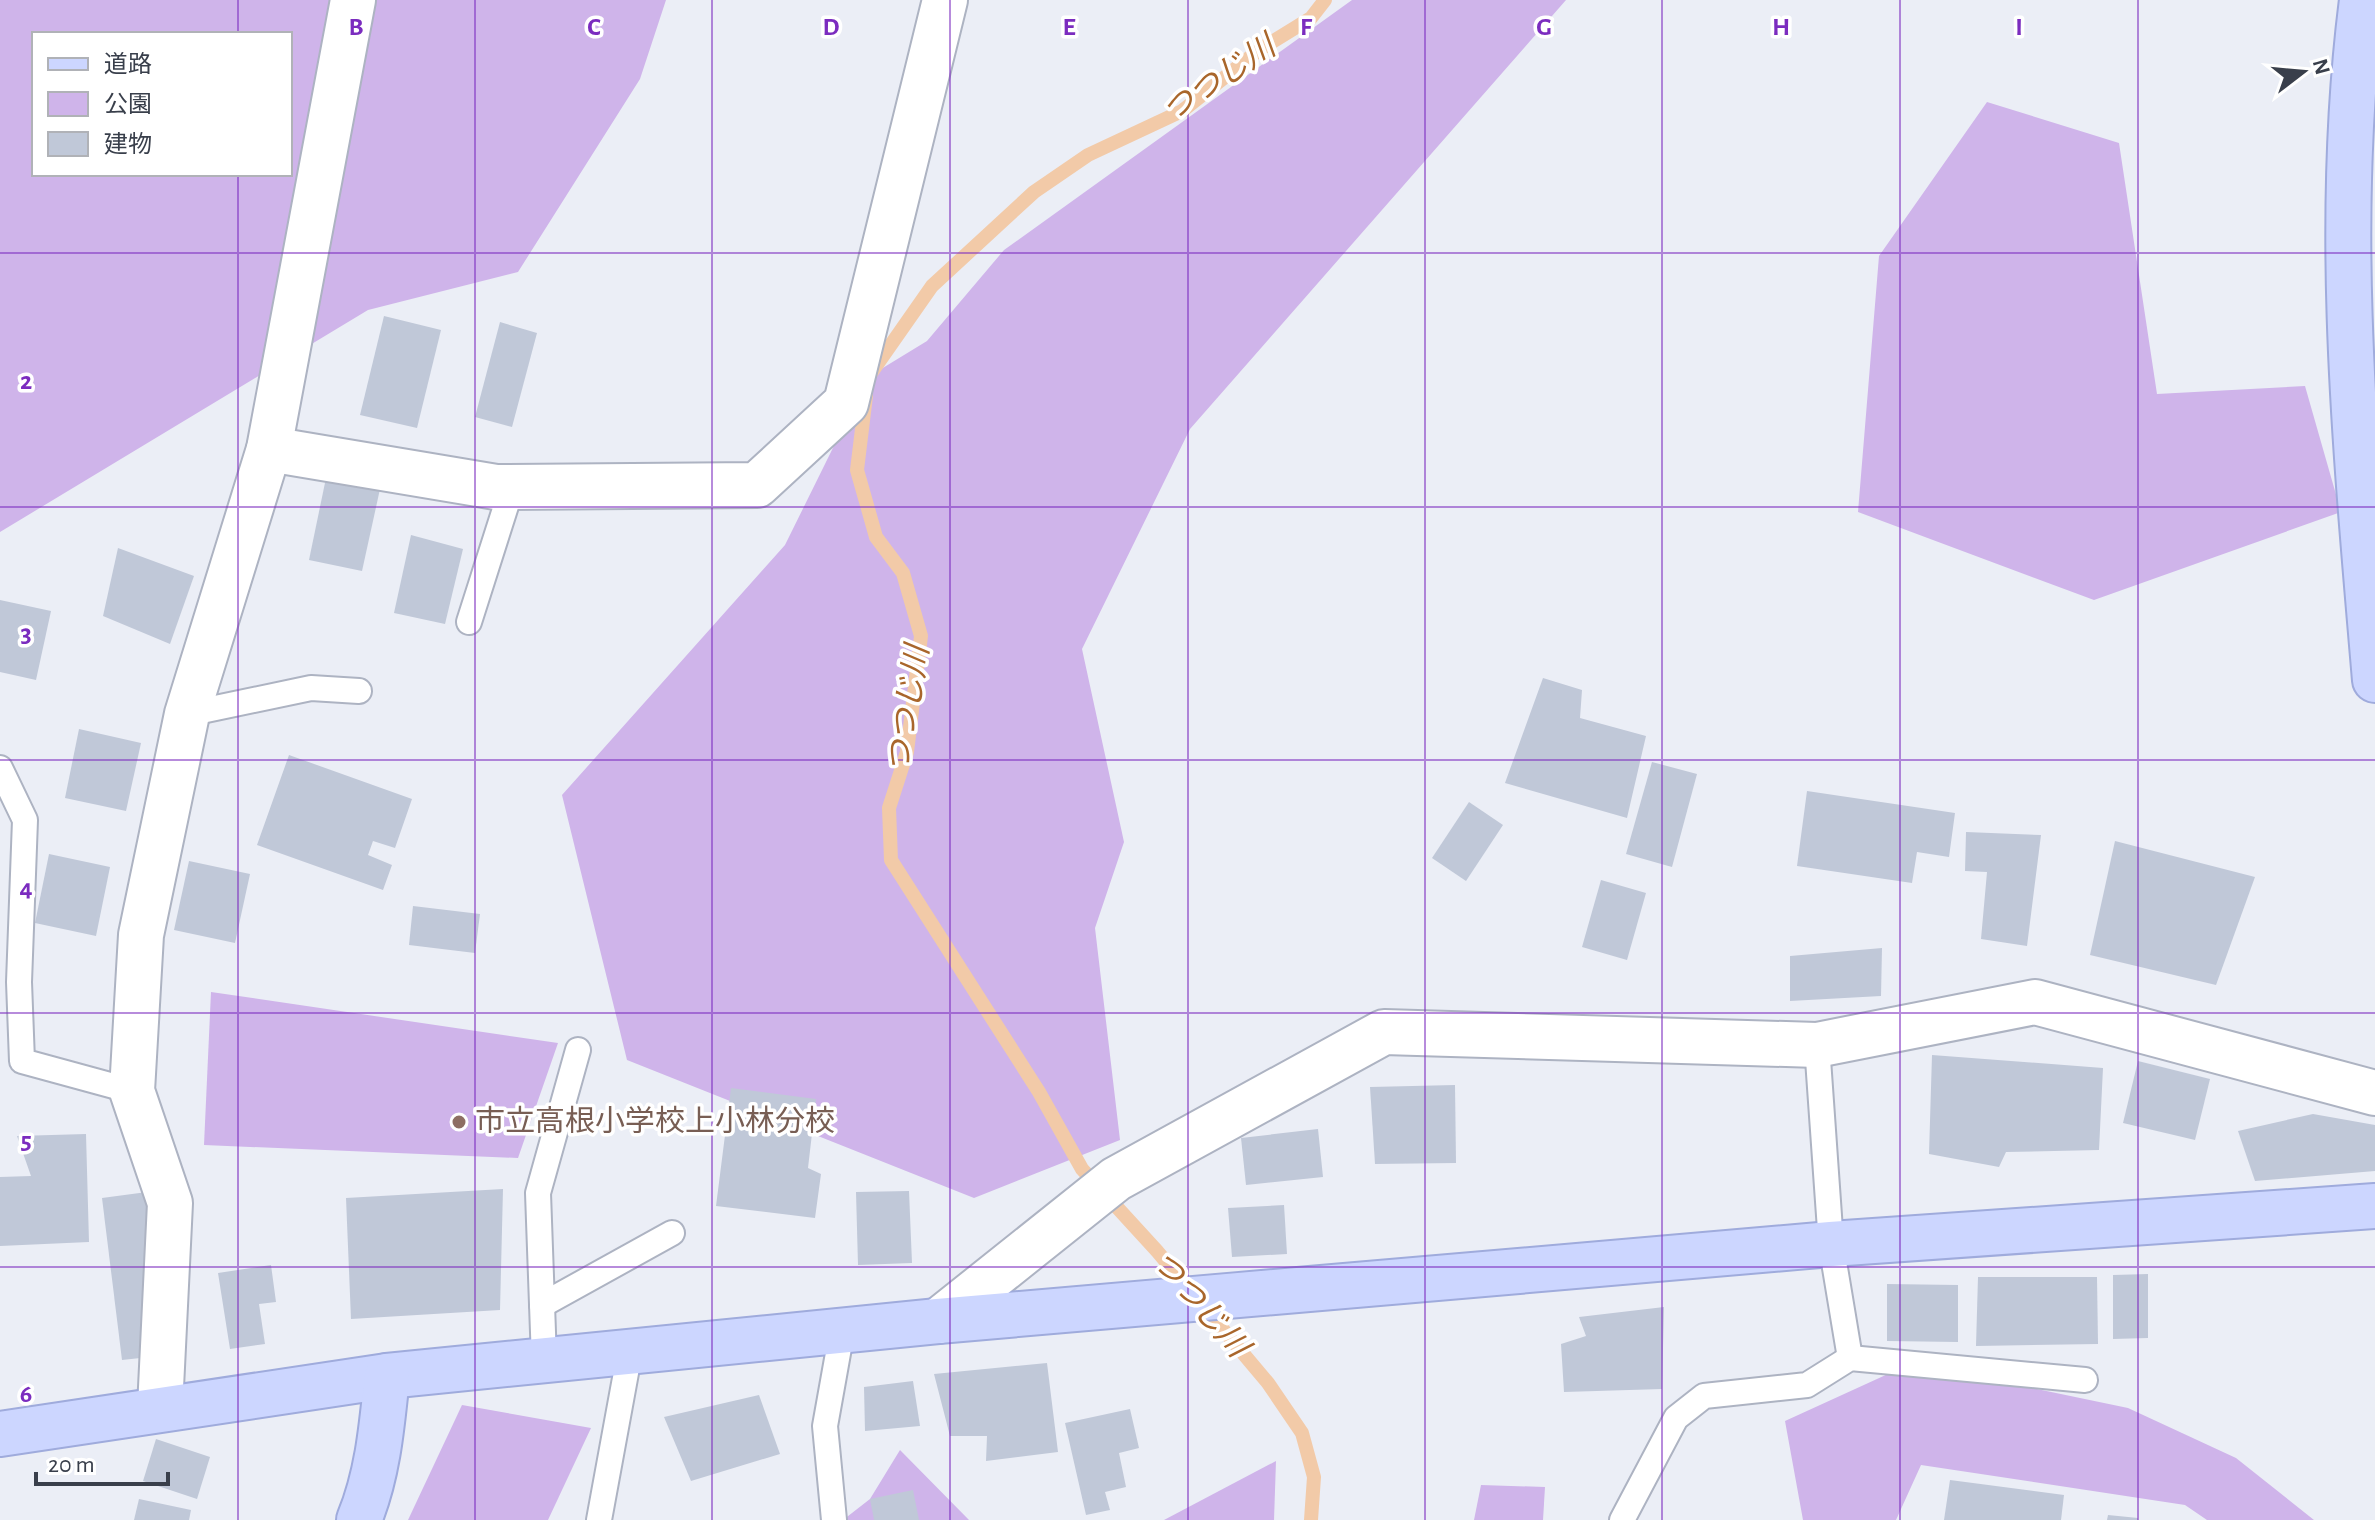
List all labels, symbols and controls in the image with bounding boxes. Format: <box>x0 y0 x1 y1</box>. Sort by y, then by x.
text: B <box>348 14 364 40</box>
text: C <box>587 14 601 40</box>
text: D <box>822 14 840 40</box>
text: E <box>1062 14 1076 40</box>
text: F <box>1300 14 1313 40</box>
text: G <box>1536 14 1552 40</box>
text: H <box>1772 14 1790 40</box>
text: I <box>2015 14 2023 40</box>
water label: つつじ川 <box>1157 28 1283 128</box>
legend <box>32 32 292 176</box>
north arrow <box>2263 32 2343 112</box>
text: 道路 <box>104 51 152 77</box>
text: N <box>2309 56 2334 77</box>
text: 公園 <box>104 92 152 117</box>
text: 建物 <box>104 132 152 157</box>
text: 2 <box>20 368 32 394</box>
text: 3 <box>20 621 32 647</box>
water label: つつじ川 <box>882 640 934 775</box>
text: 4 <box>19 875 33 901</box>
place label: 市立高根小学校上小林分校 <box>475 1105 835 1137</box>
marker: 市立高根小学校上小林分校 <box>450 1113 468 1131</box>
text: 5 <box>20 1128 32 1154</box>
water label: つつじ川 <box>1146 1245 1256 1365</box>
text: 6 <box>20 1381 32 1407</box>
scale bar <box>36 1436 168 1486</box>
text: 20 m <box>48 1453 95 1477</box>

